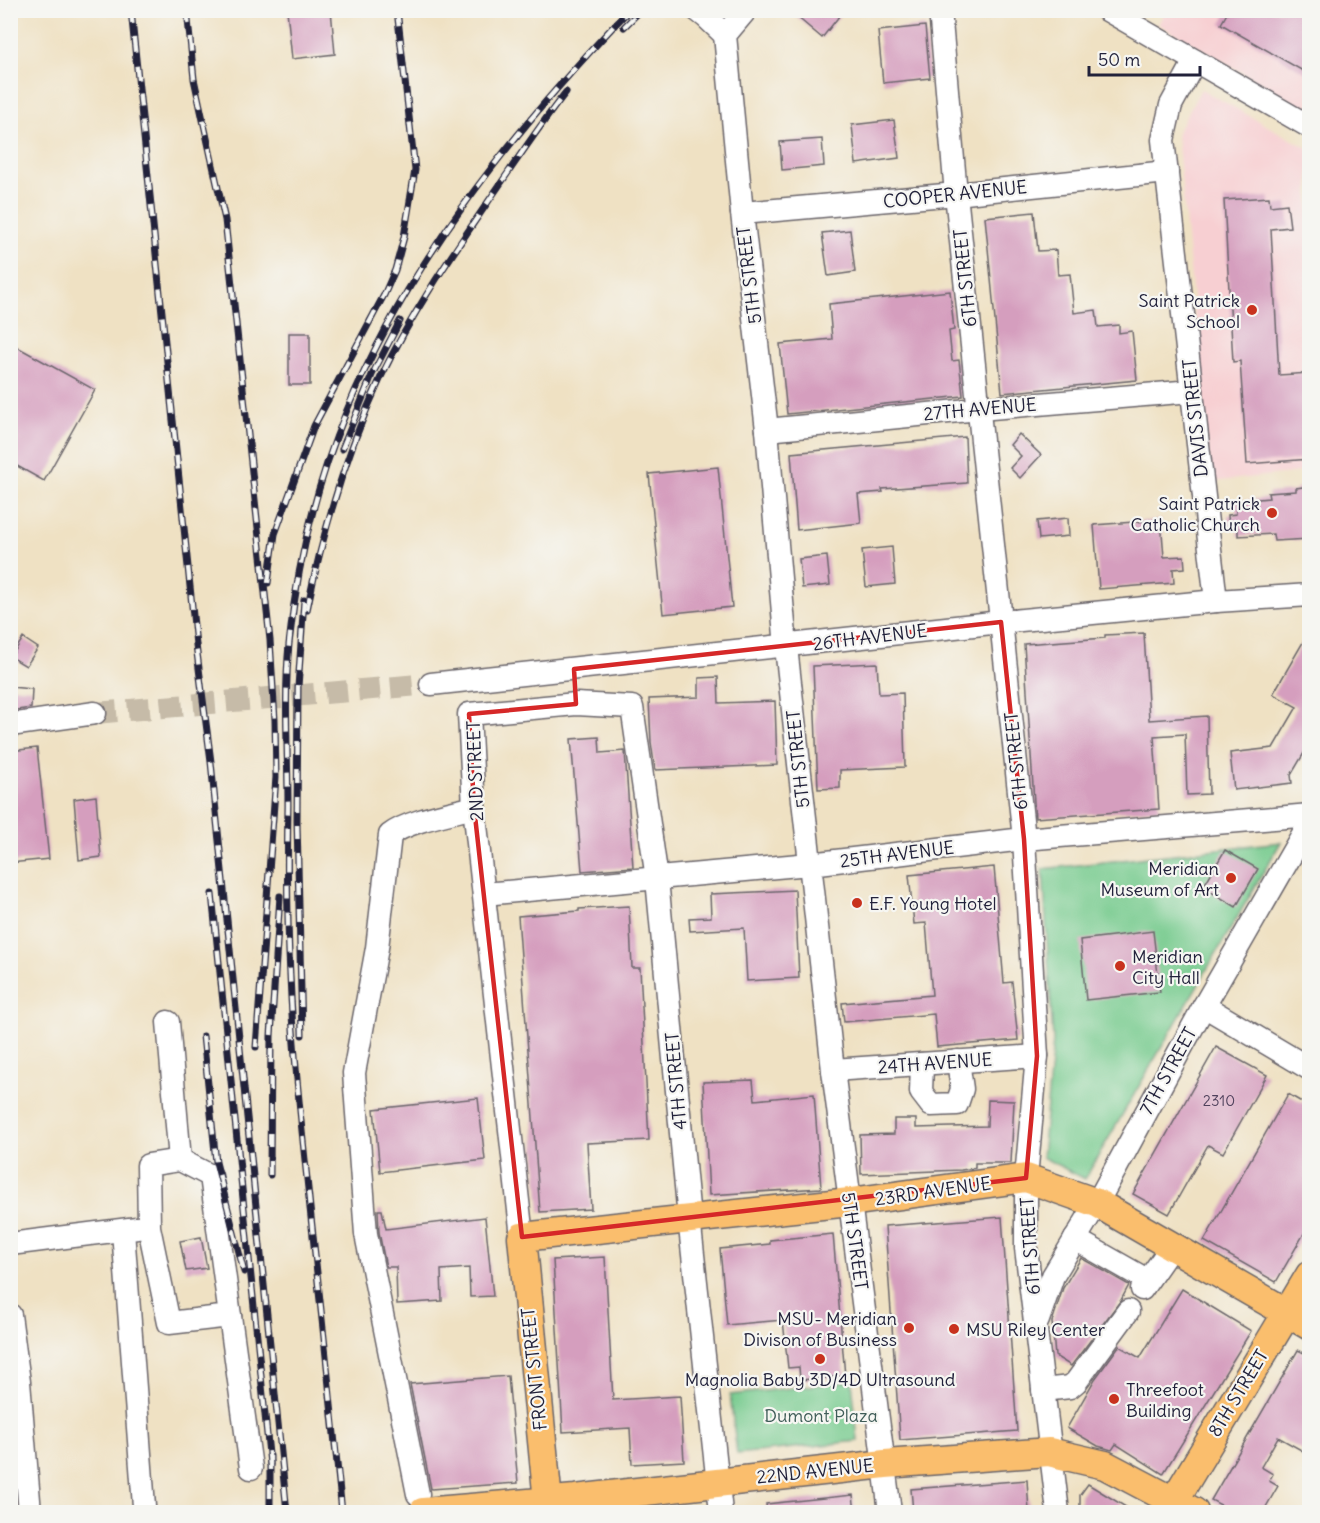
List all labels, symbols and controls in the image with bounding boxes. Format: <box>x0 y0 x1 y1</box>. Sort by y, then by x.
scale bar <box>1089 39 1200 77</box>
text: 50 m <box>1098 48 1140 71</box>
street label: COOPER AVENUE <box>882 175 1028 213</box>
street label: 5TH STREET <box>732 225 766 325</box>
street label: 6TH STREET <box>948 228 982 328</box>
place label: Saint Patrick School <box>1139 289 1240 333</box>
marker: Saint Patrick School <box>1245 303 1259 317</box>
street label: DAVIS STREET <box>1177 358 1213 478</box>
street label: 27TH AVENUE <box>922 393 1038 425</box>
place label: Saint Patrick Catholic Church <box>1131 492 1260 536</box>
marker: Saint Patrick Catholic Church <box>1265 506 1279 520</box>
street label: 26TH AVENUE <box>812 619 928 655</box>
street label: 5TH STREET <box>781 709 815 809</box>
street label: 6TH STREET <box>999 711 1033 811</box>
street label: 2ND STREET <box>462 720 488 822</box>
street label: 25TH AVENUE <box>839 836 955 872</box>
place label: Meridian Museum of Art <box>1100 857 1219 901</box>
marker: Meridian Museum of Art <box>1224 871 1238 885</box>
place label: E.F. Young Hotel <box>869 892 997 915</box>
marker: E.F. Young Hotel <box>850 896 864 910</box>
place label: Meridian City Hall <box>1132 945 1203 989</box>
marker: Meridian City Hall <box>1113 959 1127 973</box>
street label: 7TH STREET <box>1134 1023 1202 1119</box>
street label: 4TH STREET <box>660 1031 692 1131</box>
street label: 24TH AVENUE <box>877 1048 993 1078</box>
house number: 2310 <box>1203 1091 1235 1110</box>
street label: 23RD AVENUE <box>874 1171 992 1211</box>
street label: 5TH STREET <box>837 1191 873 1291</box>
street label: 6TH STREET <box>1015 1196 1045 1296</box>
street label: FRONT STREET <box>516 1307 552 1431</box>
place label: MSU- Meridian Divison of Business <box>743 1307 897 1351</box>
place label: MSU Riley Center <box>966 1318 1106 1341</box>
marker: MSU- Meridian Divison of Business <box>902 1321 916 1335</box>
marker: MSU Riley Center <box>947 1322 961 1336</box>
street label: 8TH STREET <box>1203 1345 1273 1441</box>
marker: Magnolia Baby 3D/4D Ultrasound <box>813 1352 827 1366</box>
place label: Magnolia Baby 3D/4D Ultrasound <box>685 1368 956 1391</box>
place label: Threefoot Building <box>1126 1378 1204 1422</box>
marker: Threefoot Building <box>1107 1392 1121 1406</box>
park label: Dumont Plaza <box>764 1404 878 1427</box>
street label: 22ND AVENUE <box>755 1453 875 1489</box>

